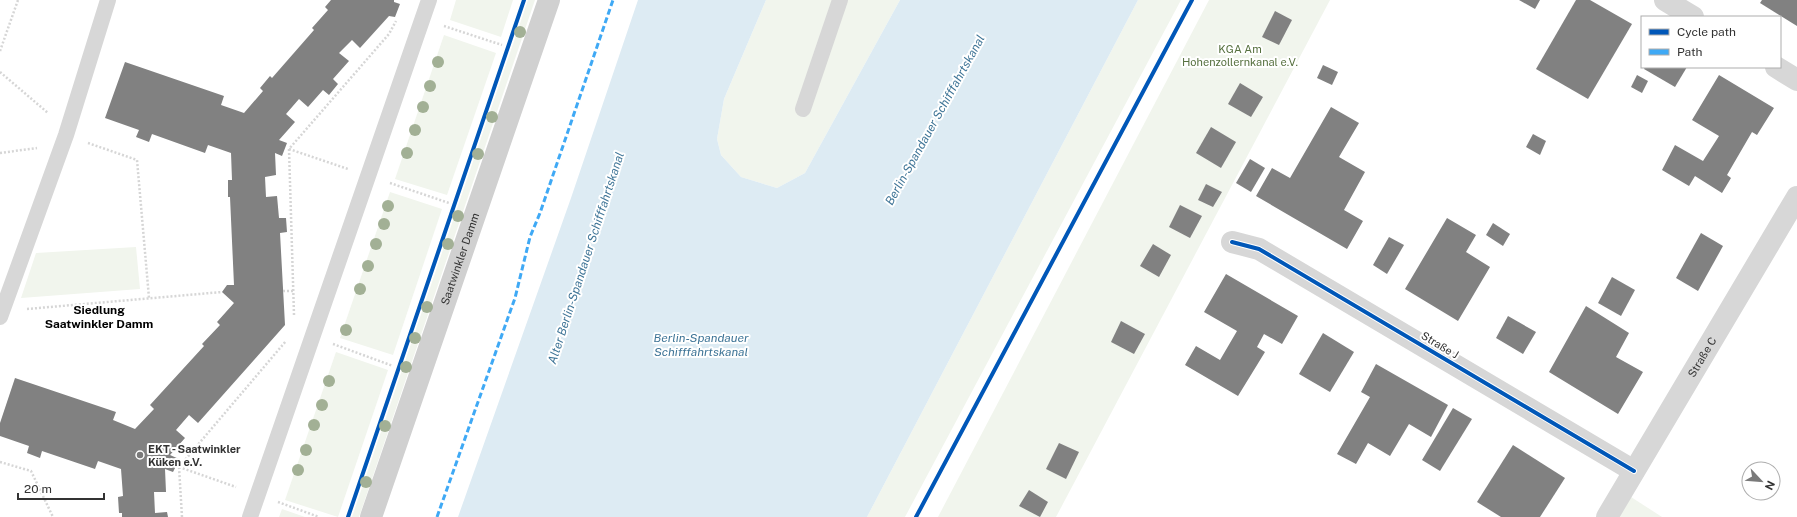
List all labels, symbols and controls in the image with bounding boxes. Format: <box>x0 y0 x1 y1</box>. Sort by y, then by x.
legend <box>1641 16 1781 68</box>
text: Cycle path <box>1677 25 1736 39</box>
water label: Berlin-Spandauer Schifffahrtskanal <box>882 33 988 207</box>
park label: KGA Am Hohenzollernkanal e.V. <box>1182 43 1298 68</box>
text: Path <box>1677 45 1703 59</box>
water label: Alter Berlin-Spandauer Schifffahrtskanal <box>545 150 627 366</box>
street label: Saatwinkler Damm <box>438 211 481 306</box>
district label: Siedlung Saatwinkler Damm <box>45 303 153 331</box>
street label: Straße J <box>1419 329 1461 361</box>
water label: Berlin-Spandauer Schifffahrtskanal <box>653 331 749 359</box>
street label: Straße C <box>1685 335 1718 379</box>
place label: EKT - Saatwinkler Küken e.V. <box>148 443 241 468</box>
marker: EKT - Saatwinkler Küken e.V. <box>135 450 145 460</box>
north arrow <box>1741 461 1781 501</box>
scale bar <box>18 475 104 501</box>
text: N <box>1763 479 1777 492</box>
text: 20 m <box>24 482 52 496</box>

